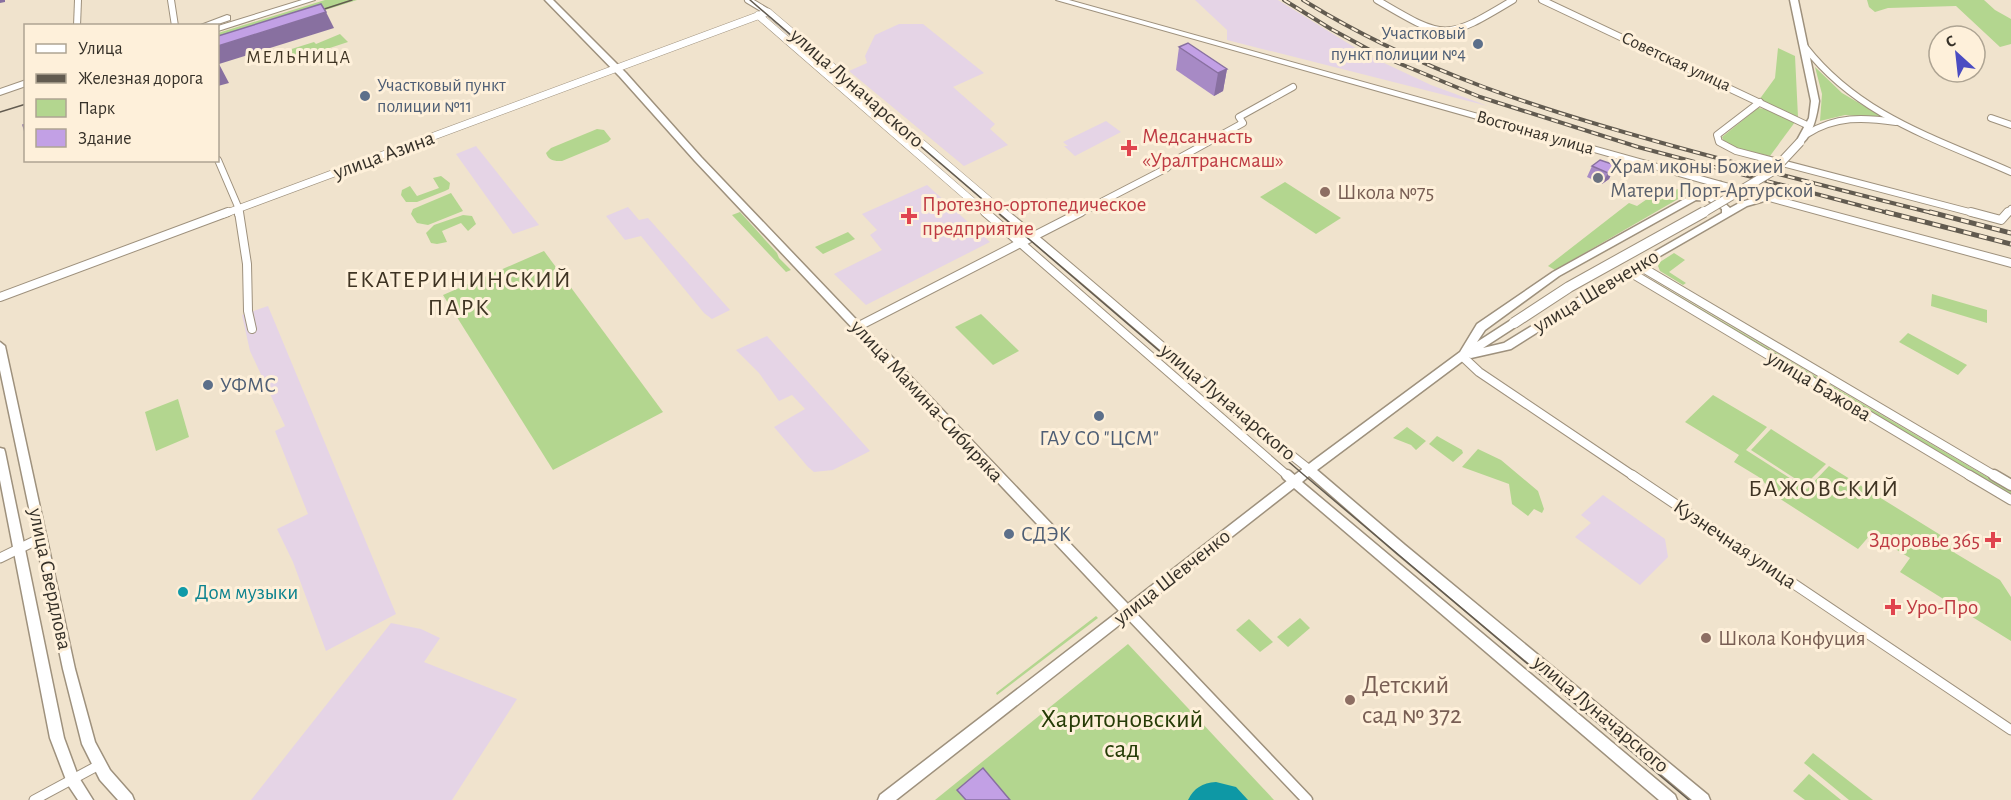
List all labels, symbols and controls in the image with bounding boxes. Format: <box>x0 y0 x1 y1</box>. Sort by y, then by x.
legend <box>24 24 219 162</box>
street label: улица Луначарского <box>785 24 928 152</box>
north arrow <box>1927 24 1987 84</box>
place label: Участковый пункт полиции №4 <box>1331 25 1466 64</box>
street label: Советская улица <box>1619 29 1733 95</box>
text: С <box>1943 32 1958 51</box>
marker: Участковый пункт полиции №4 <box>1471 37 1485 51</box>
text: Улица <box>78 40 123 58</box>
district label: МЕЛЬНИЦА <box>246 49 352 67</box>
text: Железная дорога <box>78 70 203 88</box>
place label: Участковый пункт полиции №11 <box>377 77 506 116</box>
marker: Участковый пункт полиции №11 <box>358 89 372 103</box>
text: Парк <box>78 100 116 118</box>
street label: Восточная улица <box>1474 108 1596 158</box>
place label: Медсанчасть «Уралтрансмаш» <box>1142 126 1284 171</box>
street label: улица Азина <box>330 127 438 183</box>
text: Здание <box>78 130 132 148</box>
marker: Медсанчасть «Уралтрансмаш» <box>1120 139 1138 157</box>
place label: Храм иконы Божией Матери Порт-Артурской <box>1610 156 1814 201</box>
marker: Храм иконы Божией Матери Порт-Артурской <box>1591 171 1605 185</box>
place label: Школа №75 <box>1337 182 1434 203</box>
marker: Школа №75 <box>1318 185 1332 199</box>
place label: Протезно-ортопедическое предприятие <box>922 194 1146 239</box>
marker: Протезно-ортопедическое предприятие <box>900 207 918 225</box>
street label: улица Шевченко <box>1529 245 1662 337</box>
district label: ЕКАТЕРИНИНСКИЙ ПАРК <box>346 268 572 320</box>
street label: улица Мамина-Сибиряка <box>846 315 1008 486</box>
street label: улица Луначарского <box>1156 339 1300 465</box>
street label: улица Бажова <box>1762 346 1875 425</box>
place label: УФМС <box>220 375 276 396</box>
marker: УФМС <box>201 378 215 392</box>
marker: ГАУ СО "ЦСМ" <box>1092 409 1106 423</box>
place label: ГАУ СО "ЦСМ" <box>1039 428 1159 449</box>
district label: БАЖОВСКИЙ <box>1748 477 1900 501</box>
street label: Кузнечная улица <box>1670 495 1800 593</box>
street label: улица Свердлова <box>25 505 75 652</box>
place label: СДЭК <box>1021 524 1071 545</box>
street label: улица Шевченко <box>1109 525 1234 630</box>
marker: СДЭК <box>1002 527 1016 541</box>
place label: Здоровье 365 <box>1869 530 1980 551</box>
marker: Здоровье 365 <box>1984 531 2002 549</box>
place label: Дом музыки <box>195 582 298 603</box>
marker: Дом музыки <box>176 585 190 599</box>
place label: Уро-Про <box>1906 597 1978 618</box>
marker: Уро-Про <box>1884 598 1902 616</box>
place label: Школа Конфуция <box>1718 628 1866 649</box>
marker: Школа Конфуция <box>1699 631 1713 645</box>
street label: улица Луначарского <box>1529 651 1673 777</box>
place label: Детский сад № 372 <box>1362 672 1462 728</box>
marker: Детский сад № 372 <box>1343 693 1357 707</box>
park label: Харитоновский сад <box>1041 706 1203 762</box>

